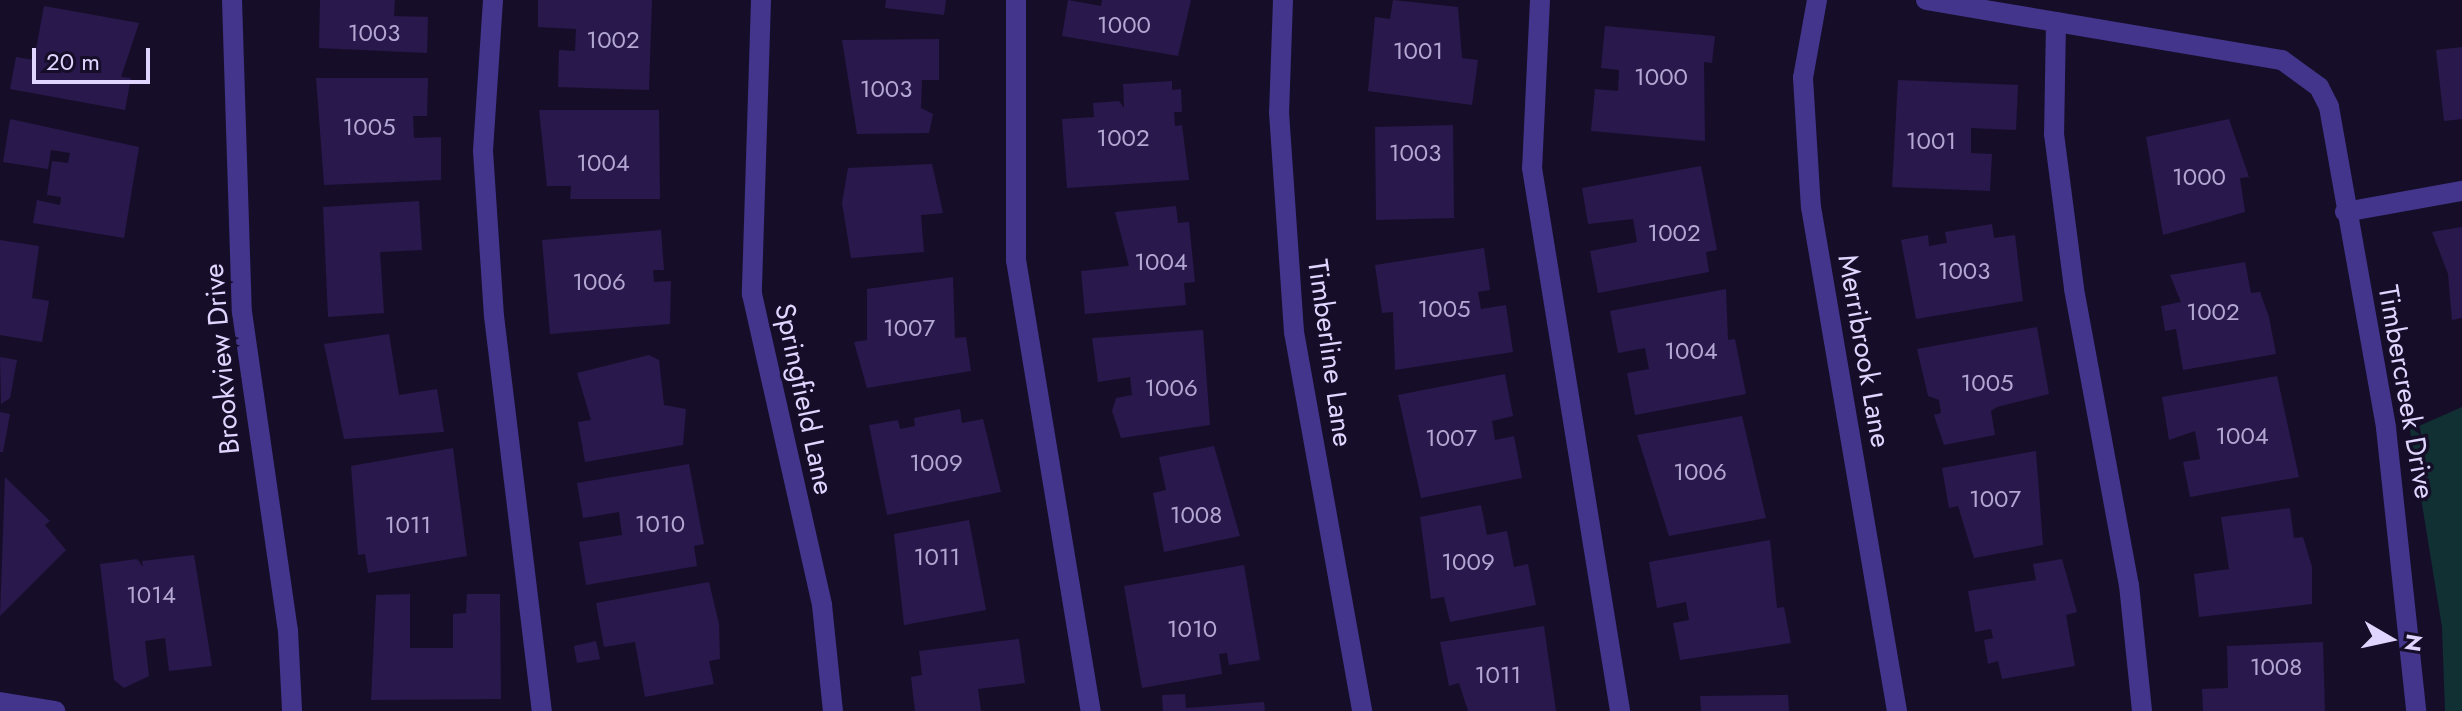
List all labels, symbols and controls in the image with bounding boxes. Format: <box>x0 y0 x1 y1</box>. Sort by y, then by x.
house number: 1000 <box>1097 11 1151 39</box>
house number: 1003 <box>348 19 400 47</box>
house number: 1002 <box>586 26 640 54</box>
scale bar <box>36 32 154 82</box>
house number: 1001 <box>1393 37 1443 65</box>
text: 20 m <box>46 44 100 79</box>
house number: 1000 <box>1634 63 1688 91</box>
house number: 1003 <box>860 75 912 103</box>
house number: 1005 <box>342 113 396 141</box>
house number: 1002 <box>1096 124 1150 152</box>
house number: 1001 <box>1906 127 1956 155</box>
house number: 1003 <box>1389 139 1441 167</box>
house number: 1004 <box>576 149 630 177</box>
house number: 1000 <box>2172 163 2226 191</box>
house number: 1002 <box>1647 219 1701 247</box>
house number: 1004 <box>1134 248 1188 276</box>
street label: Merribrook Lane <box>1831 252 1897 450</box>
street label: Timberline Lane <box>1300 257 1360 449</box>
house number: 1003 <box>1938 257 1990 285</box>
street label: Brookview Drive <box>197 262 247 456</box>
house number: 1006 <box>572 268 626 296</box>
street label: Timbercreek Drive <box>2371 283 2441 501</box>
house number: 1005 <box>1417 295 1471 323</box>
house number: 1002 <box>2186 298 2240 326</box>
street label: Springfield Lane <box>767 300 841 498</box>
house number: 1007 <box>883 314 935 342</box>
house number: 1004 <box>1664 337 1718 365</box>
house number: 1005 <box>1960 369 2014 397</box>
house number: 1006 <box>1144 374 1198 402</box>
house number: 1004 <box>2215 422 2269 450</box>
house number: 1007 <box>1425 424 1477 452</box>
house number: 1009 <box>909 449 963 477</box>
house number: 1006 <box>1673 458 1727 486</box>
house number: 1007 <box>1969 485 2021 513</box>
house number: 1008 <box>1170 501 1222 529</box>
house number: 1010 <box>635 510 685 538</box>
house number: 1011 <box>385 511 431 539</box>
house number: 1011 <box>914 543 960 571</box>
house number: 1009 <box>1441 548 1495 576</box>
house number: 1014 <box>126 581 176 609</box>
north arrow <box>2350 599 2430 679</box>
house number: 1010 <box>1167 615 1217 643</box>
text: N <box>2397 632 2431 654</box>
house number: 1008 <box>2250 653 2302 681</box>
house number: 1011 <box>1475 661 1521 689</box>

